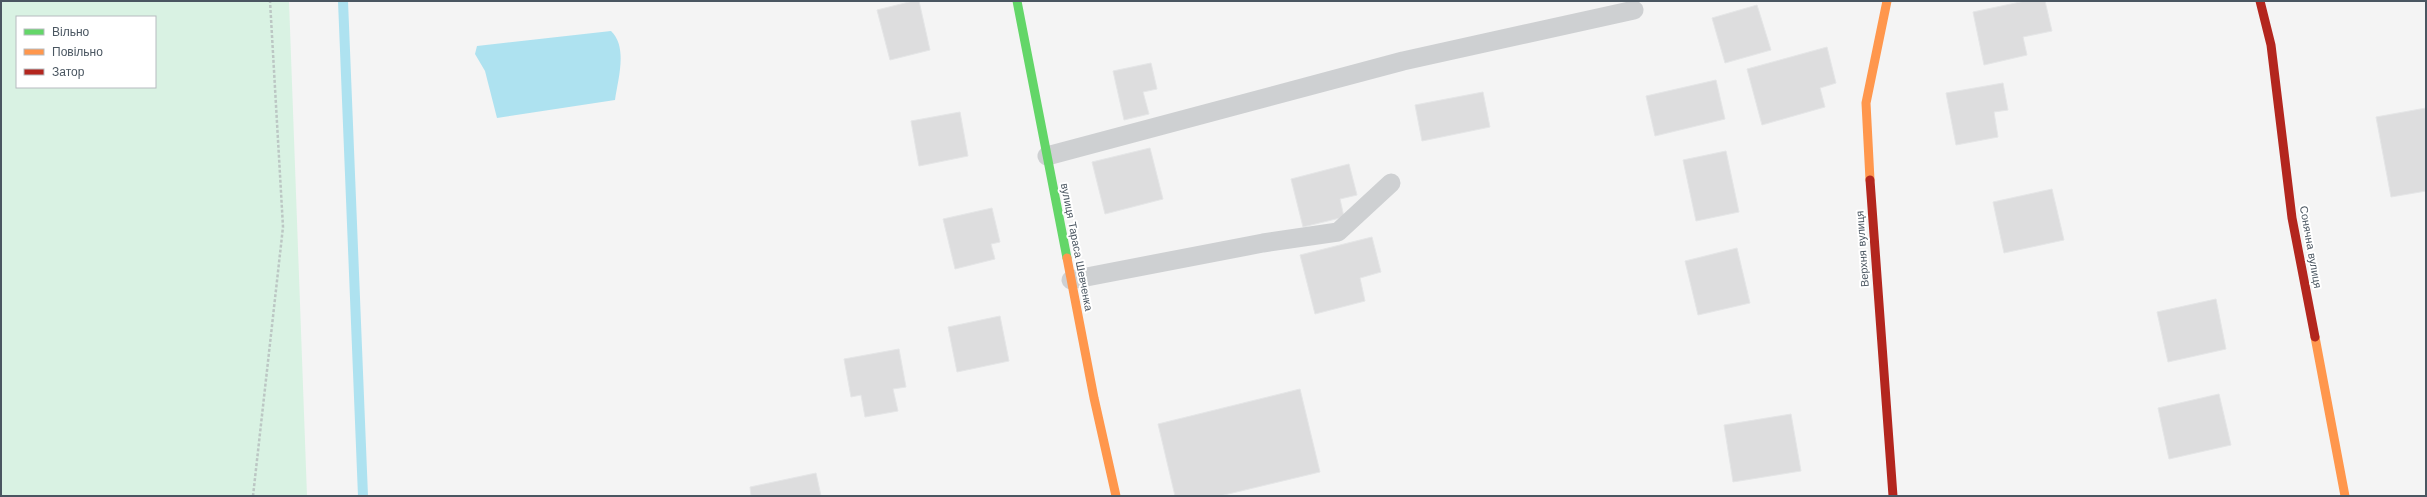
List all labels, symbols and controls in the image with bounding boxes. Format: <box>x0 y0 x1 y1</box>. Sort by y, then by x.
legend <box>16 16 156 88</box>
text: Вільно <box>52 25 90 39</box>
text: Повільно <box>52 45 103 59</box>
text: Затор <box>52 65 85 79</box>
street label: вулиця Тараса Шевченка <box>1058 182 1095 313</box>
street label: Сонячна вулиця <box>2297 205 2324 289</box>
street label: Верхня вулиця <box>1853 210 1872 288</box>

